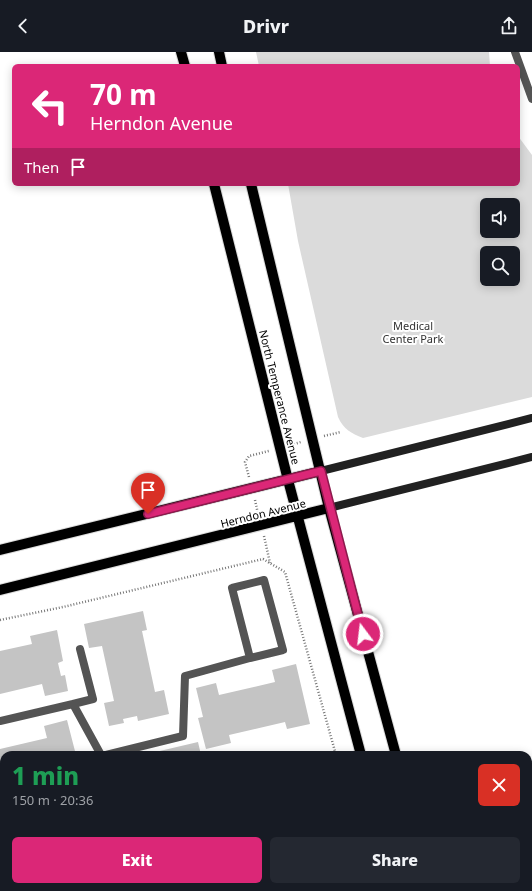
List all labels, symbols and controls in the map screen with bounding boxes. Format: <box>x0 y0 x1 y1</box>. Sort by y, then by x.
text: Drivr <box>243 14 289 38</box>
icon: back <box>12 15 34 37</box>
icon: share <box>498 15 520 37</box>
text: 70 m <box>90 75 157 113</box>
icon: left <box>24 80 76 132</box>
text: Herndon Avenue <box>90 111 233 135</box>
icon: arrive <box>67 156 89 178</box>
text: Then <box>24 157 59 177</box>
map controls <box>480 198 520 286</box>
button: sound <box>480 198 520 238</box>
button: search <box>480 246 520 286</box>
park label: Medical Center Park <box>383 318 444 346</box>
street label: North Temperance Avenue <box>256 328 304 466</box>
pin <box>131 473 165 514</box>
icon: arrive <box>137 479 159 501</box>
street label: Herndon Avenue <box>219 495 307 531</box>
position arrow <box>342 613 384 655</box>
text: 1 min <box>12 759 79 792</box>
button: close <box>478 764 520 806</box>
text: 150 m · 20:36 <box>12 791 93 809</box>
button: Exit <box>12 837 262 883</box>
button: Share <box>270 837 520 883</box>

